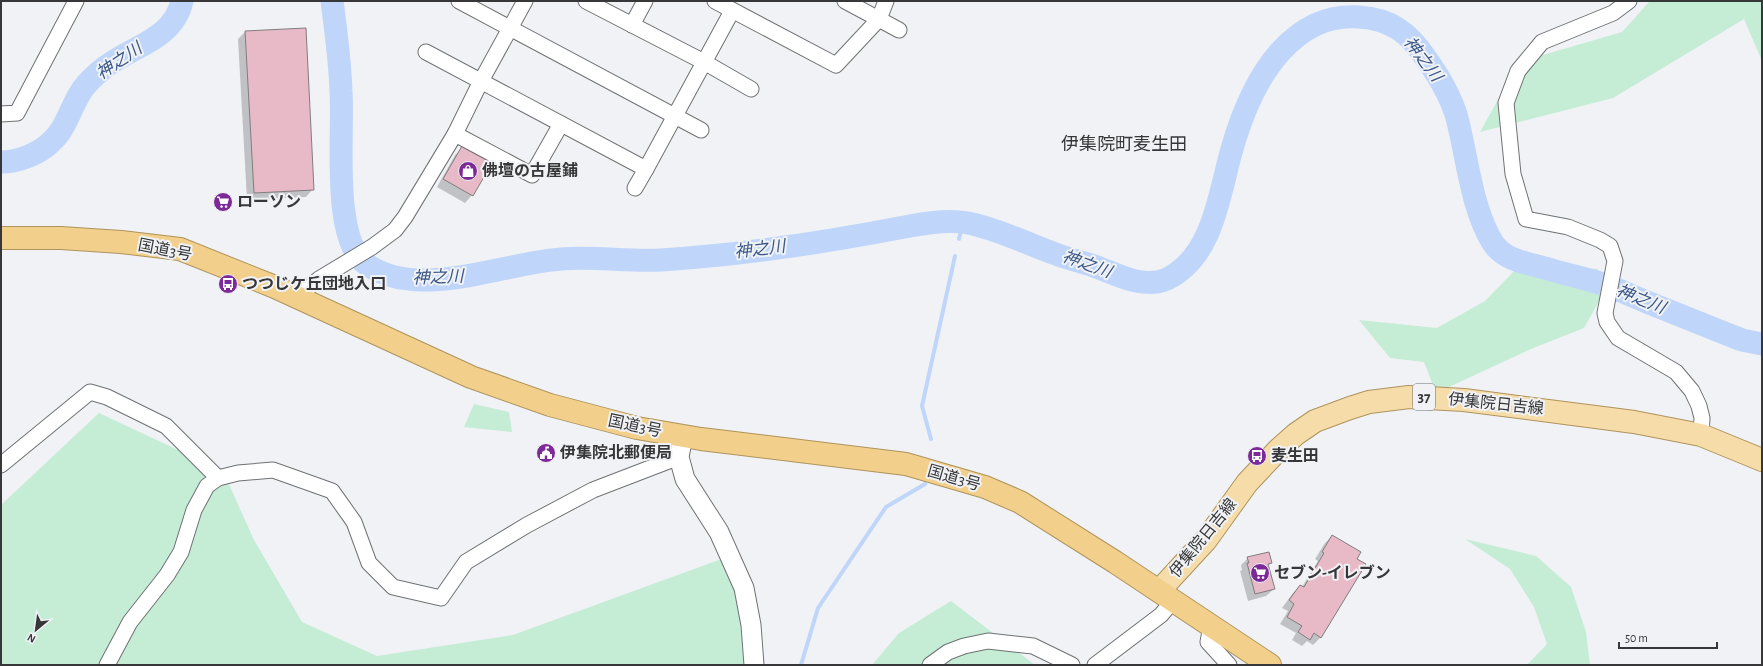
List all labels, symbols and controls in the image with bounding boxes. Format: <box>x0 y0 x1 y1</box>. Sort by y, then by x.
water label: 神之川 <box>1401 33 1447 86</box>
water label: 神之川 <box>93 38 147 82</box>
district label: 伊集院町麦生田 <box>1061 134 1187 154</box>
shop icon: 佛壇の古屋鋪 <box>457 160 479 182</box>
place label: 佛壇の古屋鋪 <box>482 161 578 179</box>
supermarket icon: ローソン <box>212 191 234 213</box>
place label: ローソン <box>237 194 301 210</box>
street label: 国道3号 <box>137 236 194 263</box>
water label: 神之川 <box>734 236 788 261</box>
water label: 神之川 <box>1060 246 1116 281</box>
water label: 神之川 <box>412 267 466 286</box>
bus stop icon: つつじケ丘団地入口 <box>217 273 239 295</box>
place label: つつじケ丘団地入口 <box>242 275 386 292</box>
water label: 神之川 <box>1614 281 1670 317</box>
road number: 37 <box>1413 384 1435 410</box>
street label: 伊集院日吉線 <box>1447 390 1545 417</box>
street label: 国道3号 <box>607 412 664 440</box>
public building icon: 伊集院北郵便局 <box>535 442 557 464</box>
place label: 伊集院北郵便局 <box>559 444 672 461</box>
bus stop icon: 麦生田 <box>1246 445 1268 467</box>
place label: 麦生田 <box>1271 447 1319 464</box>
street label: 国道3号 <box>926 462 983 493</box>
street label: 伊集院日吉線 <box>1166 495 1239 580</box>
supermarket icon: セブン-イレブン <box>1249 562 1271 584</box>
place label: セブン-イレブン <box>1274 564 1391 581</box>
north arrow <box>16 610 56 650</box>
scale bar <box>1619 624 1717 650</box>
text: N <box>25 632 37 645</box>
text: 50 m <box>1625 632 1648 644</box>

